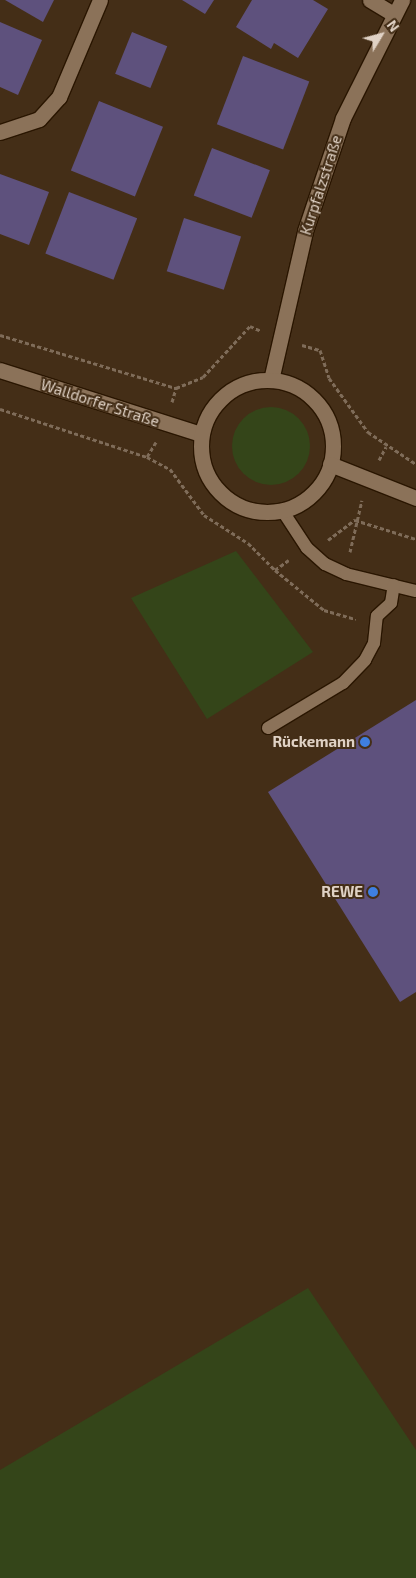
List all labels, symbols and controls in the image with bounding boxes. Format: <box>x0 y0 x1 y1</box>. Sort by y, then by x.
north arrow <box>356 10 406 60</box>
text: N <box>384 17 403 35</box>
street label: Kurpfalzstraße <box>296 133 346 237</box>
street label: Walldorfer Straße <box>38 375 162 431</box>
place label: Rückemann <box>272 733 355 751</box>
marker: Rückemann <box>359 736 371 748</box>
place label: REWE <box>321 883 363 901</box>
marker: REWE <box>367 886 379 898</box>

